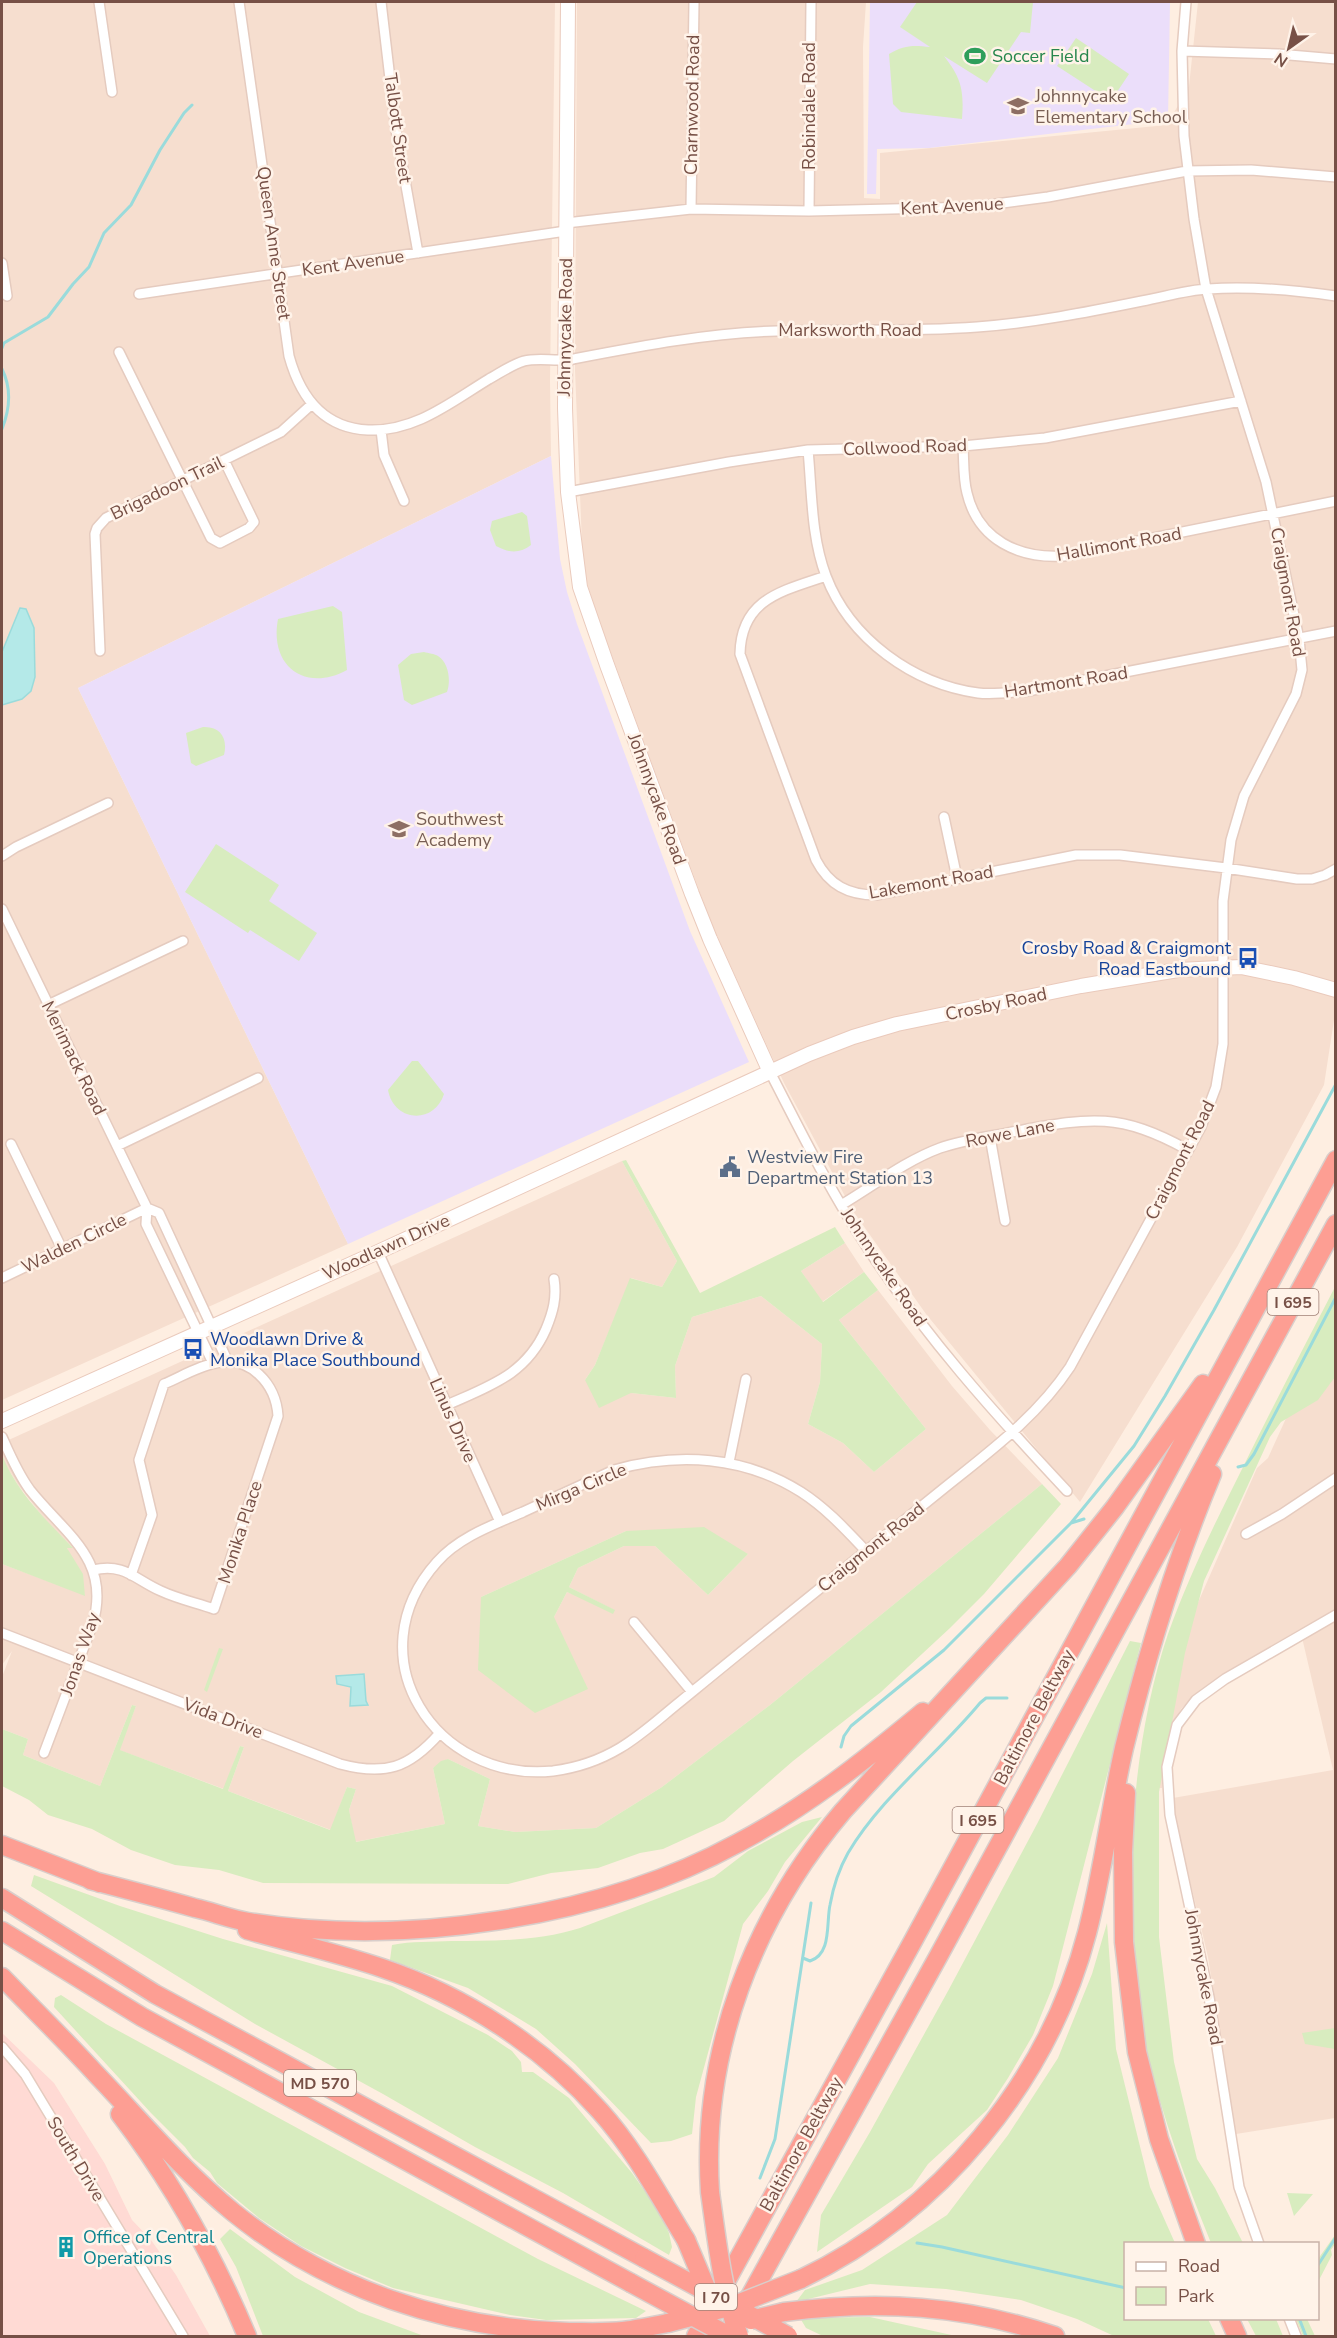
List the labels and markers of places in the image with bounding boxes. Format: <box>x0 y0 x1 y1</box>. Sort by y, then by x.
sports icon: Soccer Field <box>963 44 987 68</box>
place label: Soccer Field <box>992 44 1089 68</box>
place label: Johnnycake Elementary School <box>1034 84 1188 129</box>
school or university icon: Johnnycake Elementary School <box>1006 94 1030 118</box>
place label: Southwest Academy <box>416 807 504 852</box>
school or university icon: Southwest Academy <box>387 817 411 841</box>
place label: Crosby Road & Craigmont Road Eastbound <box>1021 936 1232 981</box>
bus stop icon: Crosby Road & Craigmont Road Eastbound <box>1236 946 1260 970</box>
place label: Westview Fire Department Station 13 <box>747 1145 933 1190</box>
public building icon: Westview Fire Department Station 13 <box>718 1155 742 1179</box>
place label: Woodlawn Drive & Monika Place Southbound <box>210 1327 421 1372</box>
bus stop icon: Woodlawn Drive & Monika Place Southbound <box>181 1337 205 1361</box>
place label: Office of Central Operations <box>83 2225 215 2270</box>
building icon: Office of Central Operations <box>54 2235 78 2259</box>

